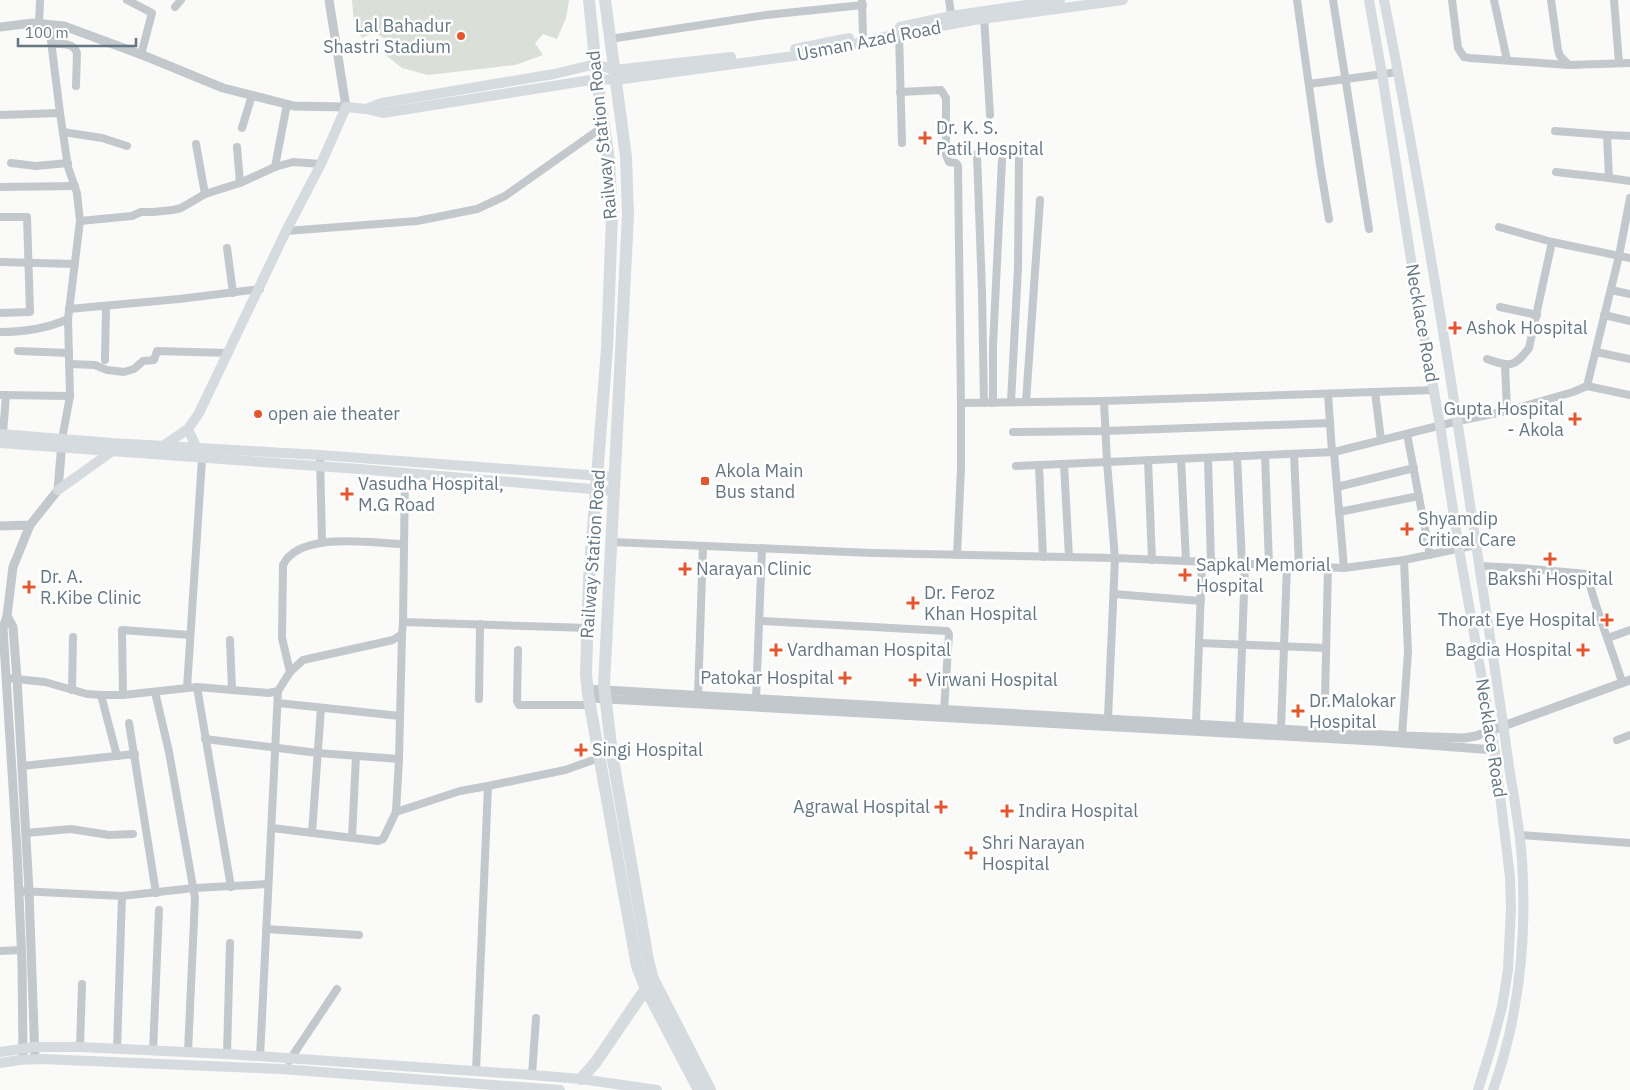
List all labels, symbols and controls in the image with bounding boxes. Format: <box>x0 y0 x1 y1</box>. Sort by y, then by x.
place label: Lal Bahadur Shastri Stadium <box>323 14 451 58</box>
scale bar <box>18 15 135 47</box>
street label: Usman Azad Road <box>795 15 943 66</box>
text: 100 m <box>25 23 69 42</box>
marker: Lal Bahadur Shastri Stadium <box>455 30 467 42</box>
street label: Railway Station Road <box>581 49 622 221</box>
place label: Dr. K. S. Patil Hospital <box>936 116 1044 160</box>
marker: Dr. K. S. Patil Hospital <box>918 131 932 145</box>
street label: Necklace Road <box>1401 262 1444 384</box>
place label: Ashok Hospital <box>1466 316 1588 339</box>
marker: Ashok Hospital <box>1448 321 1462 335</box>
place label: Gupta Hospital - Akola <box>1443 397 1564 441</box>
place label: open aie theater <box>268 402 400 425</box>
marker: open aie theater <box>252 408 264 420</box>
marker: Gupta Hospital - Akola <box>1568 412 1582 426</box>
place label: Akola Main Bus stand <box>715 459 804 503</box>
street label: Railway Station Road <box>575 468 610 639</box>
place label: Vasudha Hospital, M.G Road <box>358 472 504 516</box>
marker: Akola Main Bus stand <box>699 475 711 487</box>
marker: Vasudha Hospital, M.G Road <box>340 487 354 501</box>
place label: Shyamdip Critical Care <box>1418 507 1516 551</box>
marker: Shyamdip Critical Care <box>1400 522 1414 536</box>
marker: Bakshi Hospital <box>1543 552 1557 566</box>
place label: Sapkal Memorial Hospital <box>1196 553 1331 597</box>
place label: Narayan Clinic <box>696 557 812 580</box>
marker: Narayan Clinic <box>678 562 692 576</box>
place label: Dr. A. R.Kibe Clinic <box>40 565 141 609</box>
place label: Bakshi Hospital <box>1487 567 1613 590</box>
marker: Sapkal Memorial Hospital <box>1178 568 1192 582</box>
marker: Dr. A. R.Kibe Clinic <box>22 580 36 594</box>
place label: Dr. Feroz Khan Hospital <box>924 581 1037 625</box>
marker: Dr. Feroz Khan Hospital <box>906 596 920 610</box>
place label: Thorat Eye Hospital <box>1438 608 1596 631</box>
marker: Thorat Eye Hospital <box>1600 613 1614 627</box>
place label: Vardhaman Hospital <box>787 638 951 661</box>
place label: Bagdia Hospital <box>1445 638 1572 661</box>
marker: Vardhaman Hospital <box>769 643 783 657</box>
marker: Bagdia Hospital <box>1576 643 1590 657</box>
place label: Patokar Hospital <box>700 666 834 689</box>
place label: Virwani Hospital <box>926 668 1058 691</box>
marker: Patokar Hospital <box>838 671 852 685</box>
marker: Virwani Hospital <box>908 673 922 687</box>
street label: Necklace Road <box>1471 677 1512 799</box>
place label: Dr.Malokar Hospital <box>1309 689 1396 733</box>
marker: Dr.Malokar Hospital <box>1291 704 1305 718</box>
place label: Singi Hospital <box>592 738 703 761</box>
marker: Singi Hospital <box>574 743 588 757</box>
place label: Agrawal Hospital <box>793 795 930 818</box>
place label: Indira Hospital <box>1018 799 1138 822</box>
marker: Agrawal Hospital <box>934 800 948 814</box>
marker: Indira Hospital <box>1000 804 1014 818</box>
place label: Shri Narayan Hospital <box>982 831 1085 875</box>
marker: Shri Narayan Hospital <box>964 846 978 860</box>

